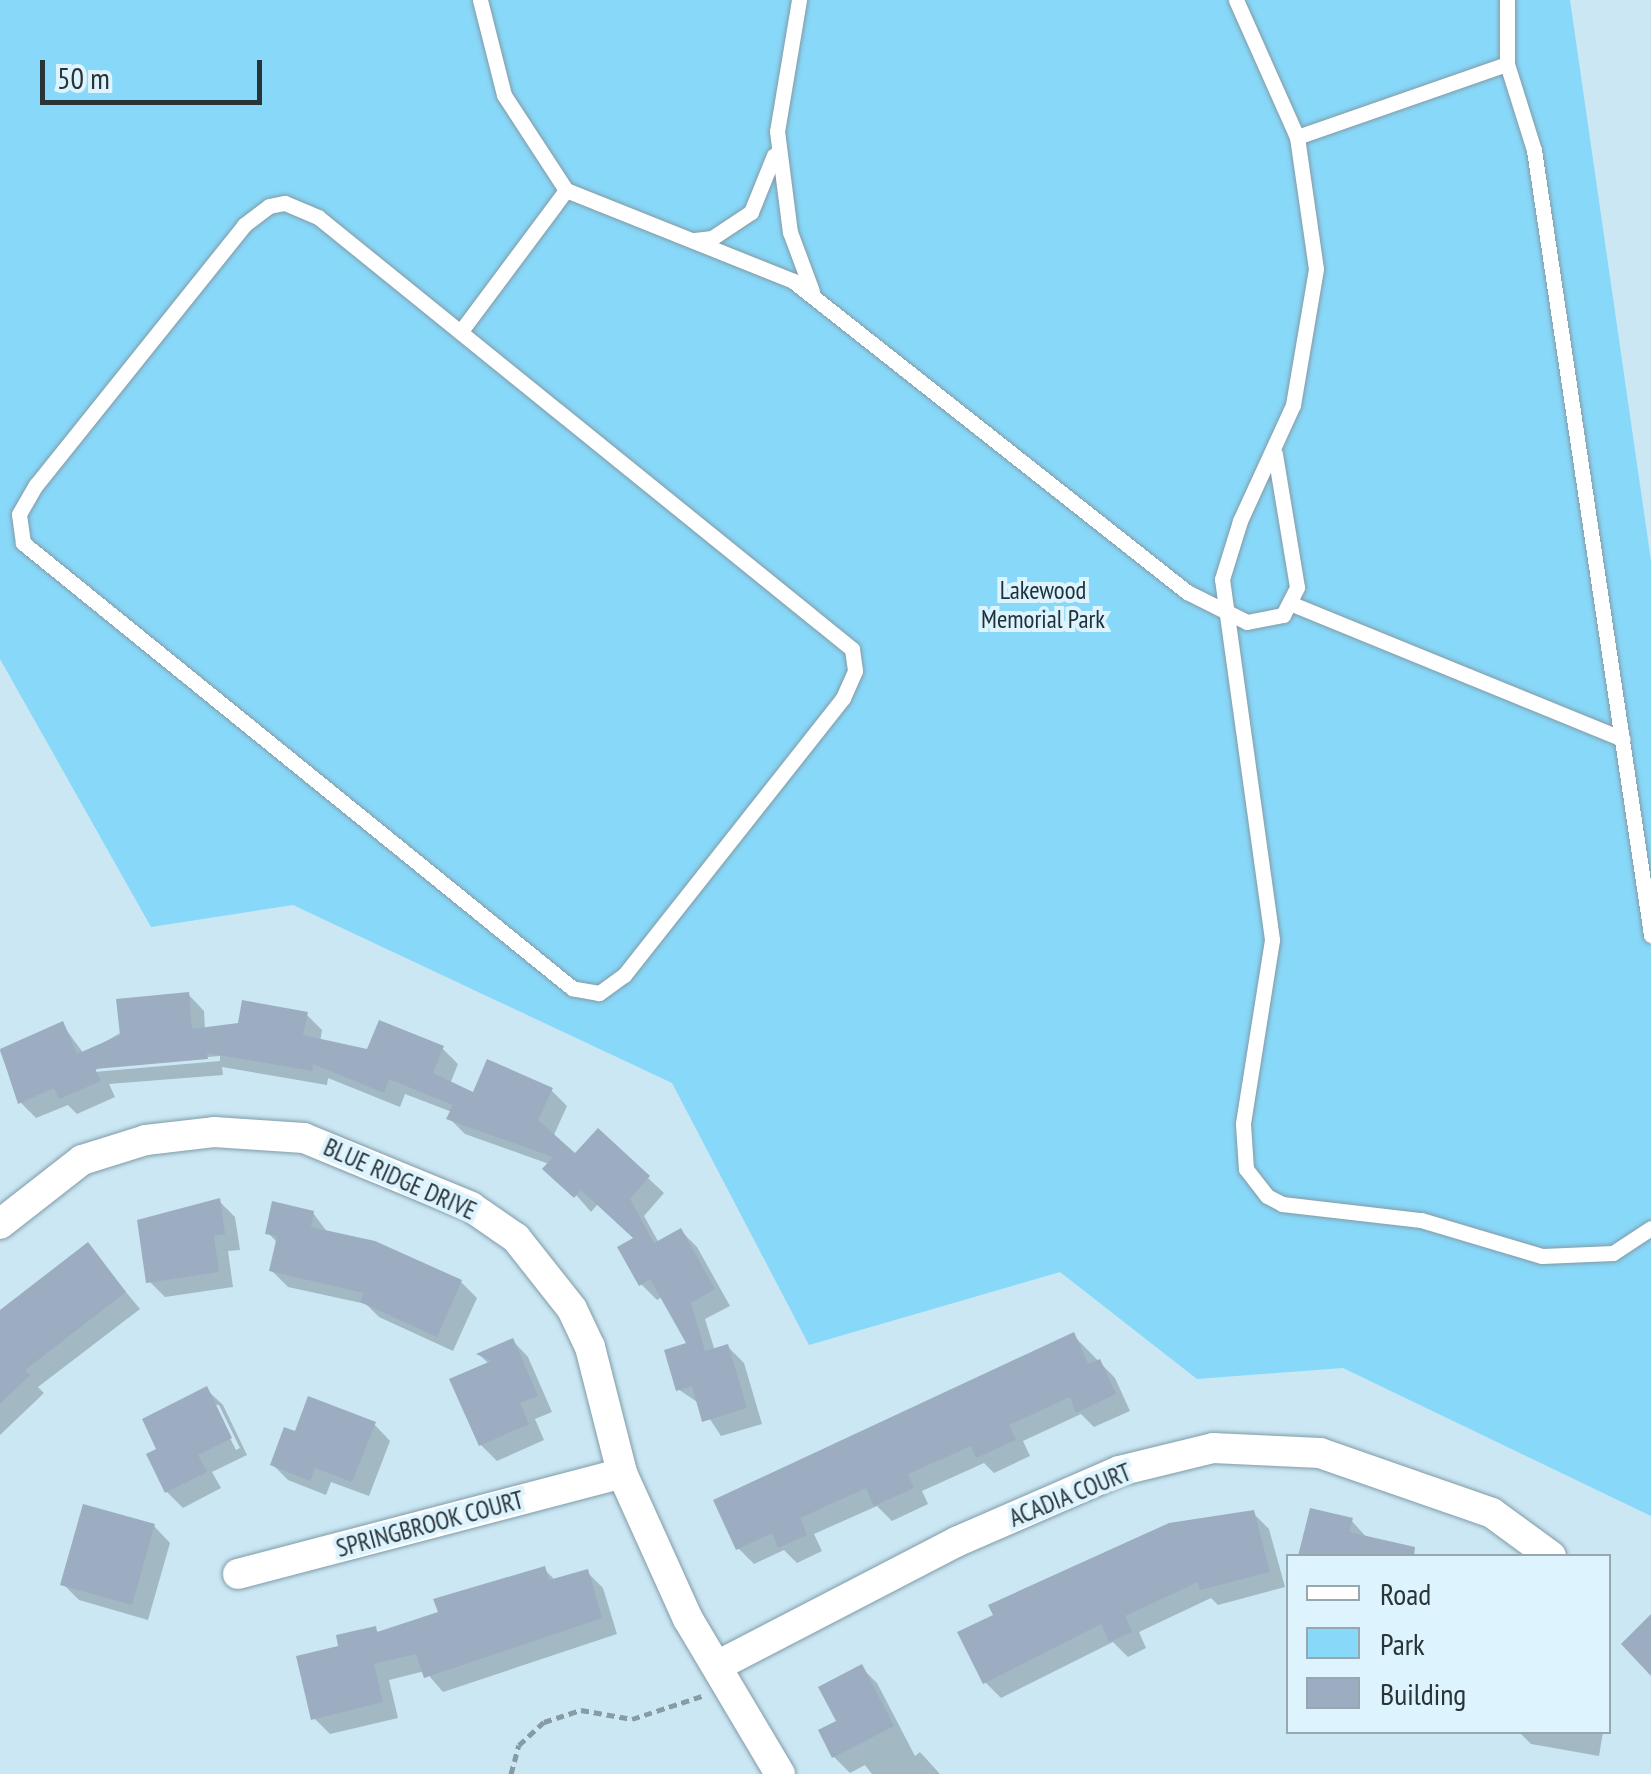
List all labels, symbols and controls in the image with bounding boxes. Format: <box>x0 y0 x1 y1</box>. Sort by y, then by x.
scale bar <box>45 40 268 102</box>
text: 50 m <box>57 58 110 97</box>
park label: Lakewood Memorial Park <box>981 576 1105 635</box>
street label: BLUE RIDGE DRIVE <box>319 1132 481 1226</box>
street label: ACADIA COURT <box>1004 1457 1136 1533</box>
street label: SPRINGBROOK COURT <box>333 1484 527 1564</box>
legend <box>1286 1554 1611 1734</box>
text: Road <box>1380 1574 1431 1613</box>
text: Park <box>1380 1624 1425 1663</box>
text: Building <box>1380 1674 1466 1713</box>

